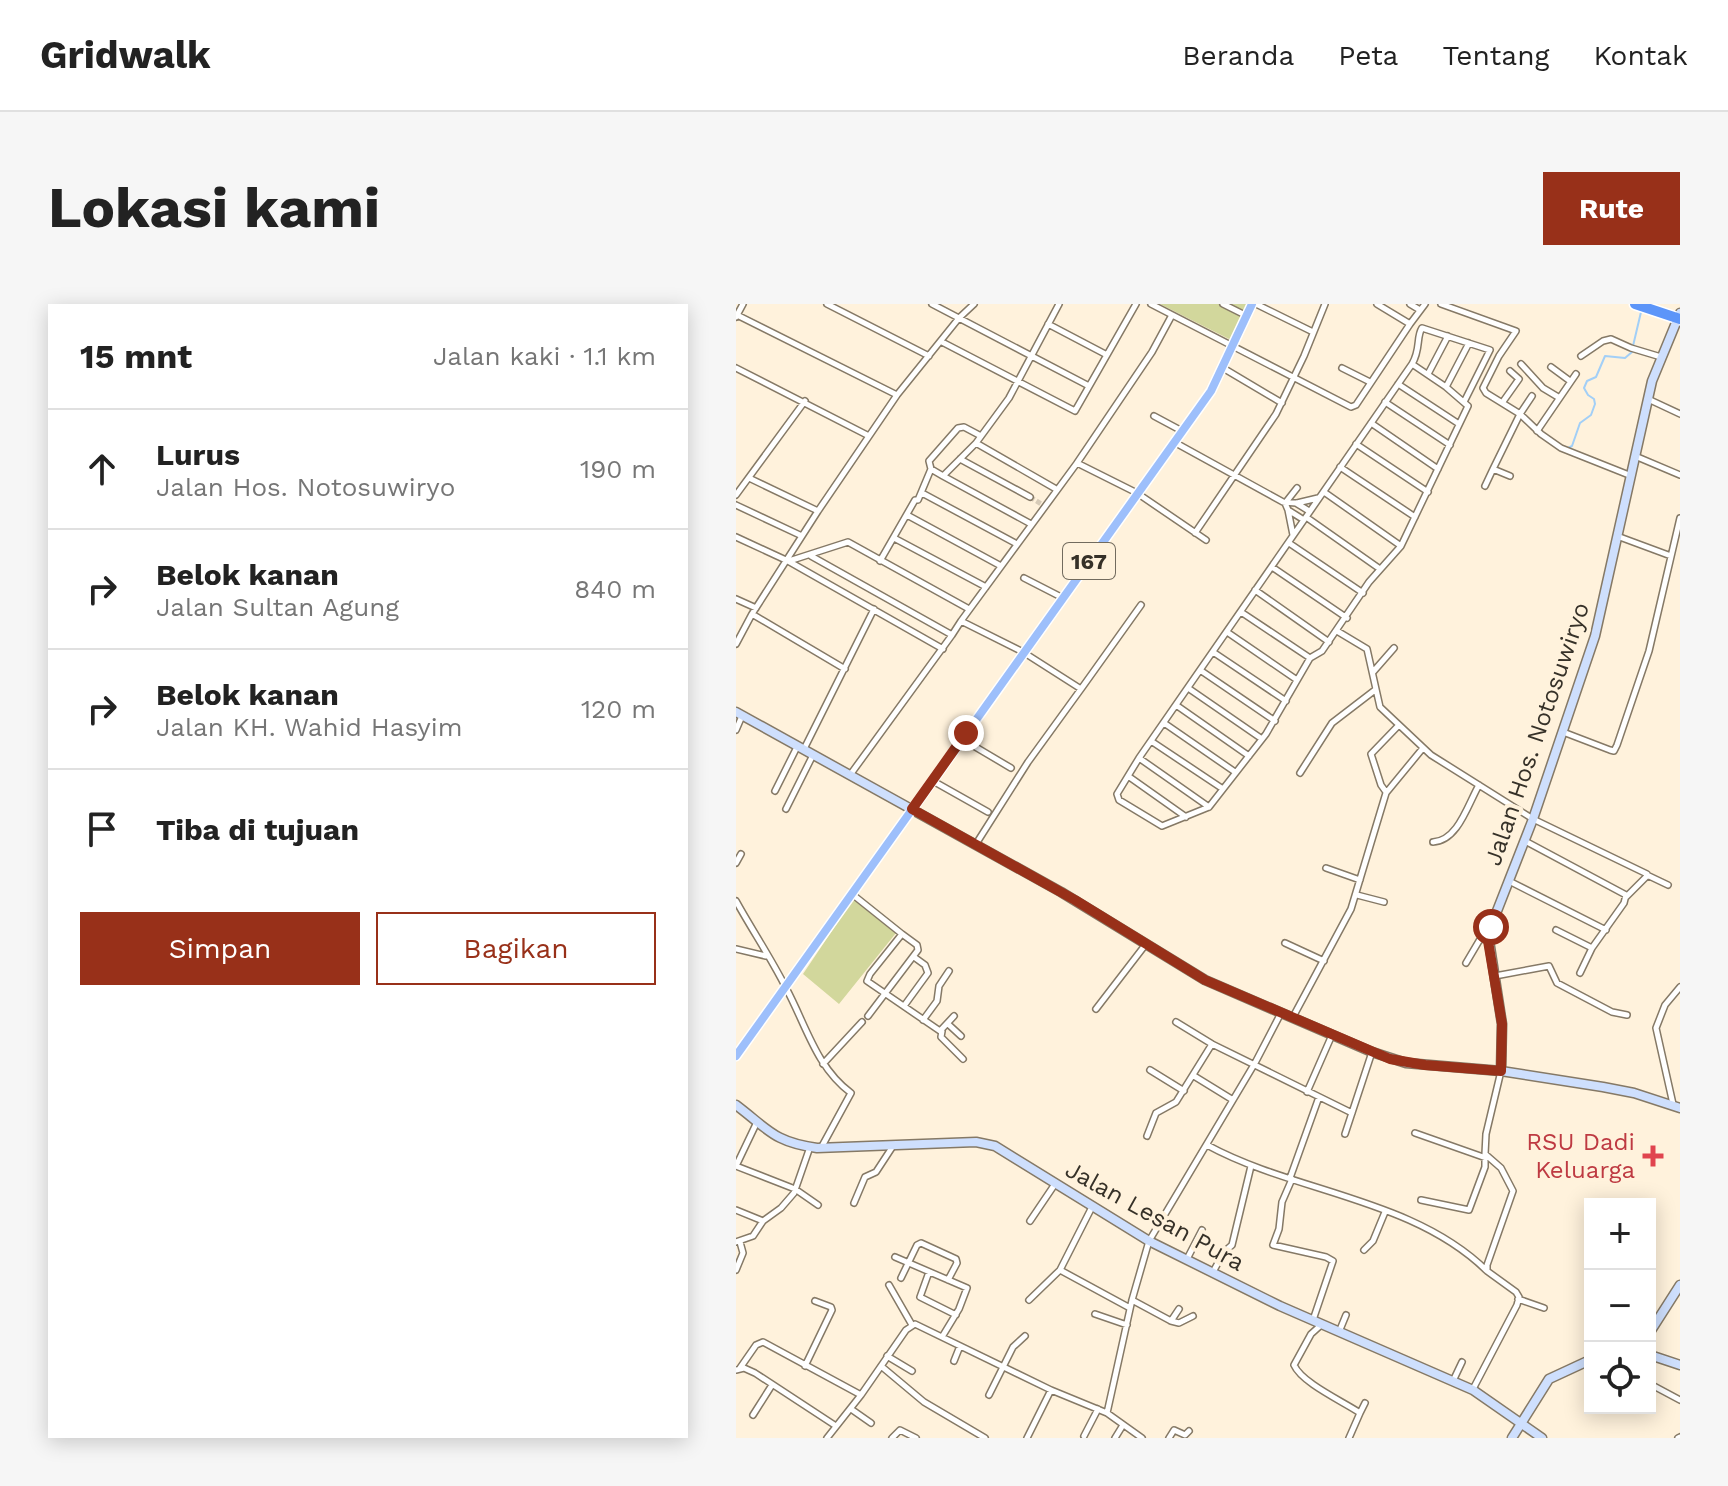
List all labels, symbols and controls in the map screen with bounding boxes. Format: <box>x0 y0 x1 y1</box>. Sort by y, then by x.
text: Gridwalk <box>40 33 211 77</box>
text: Beranda <box>1182 39 1294 72</box>
text: Peta <box>1338 39 1398 72</box>
text: Tentang <box>1442 39 1549 72</box>
text: Kontak <box>1593 39 1688 72</box>
button: Rute <box>1543 172 1680 245</box>
text: Lokasi kami <box>48 175 380 241</box>
text: 15 mnt <box>80 336 192 376</box>
text: Jalan kaki · 1.1 km <box>433 341 656 371</box>
text: Lurus <box>156 437 240 472</box>
icon: ahead <box>80 447 124 491</box>
text: 190 m <box>580 454 656 484</box>
text: Jalan Hos. Notosuwiryo <box>156 472 455 502</box>
road number: 167 <box>1063 543 1115 579</box>
text: Belok kanan <box>156 557 339 592</box>
icon: right <box>80 567 124 611</box>
text: 840 m <box>574 574 656 604</box>
text: Jalan Sultan Agung <box>156 592 399 622</box>
street label: Jalan Hos. Notosuwiryo <box>1479 599 1595 869</box>
text: Belok kanan <box>156 677 339 712</box>
icon: right <box>80 687 124 731</box>
text: 120 m <box>581 694 656 724</box>
text: Jalan KH. Wahid Hasyim <box>156 712 462 742</box>
route end <box>948 715 984 751</box>
icon: arrive <box>80 807 124 851</box>
text: Tiba di tujuan <box>156 812 359 847</box>
route start <box>1473 909 1509 945</box>
button: Simpan <box>80 912 360 985</box>
button: Bagikan <box>376 912 656 985</box>
place label: RSU Dadi Keluarga <box>1526 1128 1635 1184</box>
marker: RSU Dadi Keluarga <box>1642 1145 1664 1167</box>
street label: Jalan Lesan Pura <box>1061 1155 1249 1277</box>
map controls <box>1584 1198 1656 1414</box>
button: + <box>1584 1198 1656 1270</box>
button: − <box>1584 1270 1656 1342</box>
button: locate <box>1584 1342 1656 1414</box>

